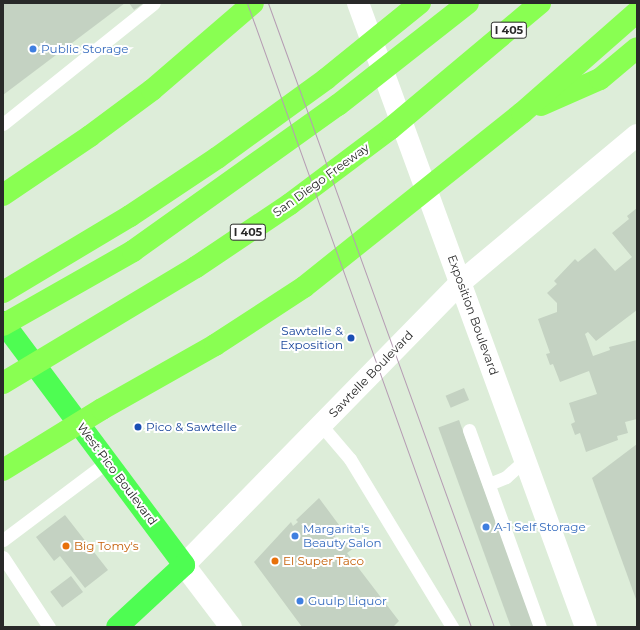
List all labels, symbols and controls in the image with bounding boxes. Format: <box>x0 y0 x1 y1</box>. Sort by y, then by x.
road number: I 405 <box>490 21 528 39</box>
place label: Public Storage <box>41 42 129 56</box>
marker: Public Storage <box>28 44 38 54</box>
street label: San Diego Freeway <box>270 140 372 220</box>
road number: I 405 <box>229 223 267 241</box>
street label: Exposition Boulevard <box>445 253 501 377</box>
place label: Sawtelle & Exposition <box>280 324 343 352</box>
street label: Sawtelle Boulevard <box>326 328 416 420</box>
marker: Sawtelle & Exposition <box>346 333 356 343</box>
street label: West Pico Boulevard <box>74 420 160 528</box>
place label: Pico & Sawtelle <box>146 420 237 434</box>
marker: Pico & Sawtelle <box>133 422 143 432</box>
place label: A-1 Self Storage <box>494 520 586 534</box>
place label: Margarita's Beauty Salon <box>303 522 382 550</box>
marker: A-1 Self Storage <box>481 522 491 532</box>
marker: Margarita's Beauty Salon <box>290 531 300 541</box>
place label: Big Tomy's <box>74 539 139 553</box>
marker: Big Tomy's <box>61 541 71 551</box>
place label: El Super Taco <box>283 554 364 568</box>
marker: El Super Taco <box>270 556 280 566</box>
place label: Guulp Liquor <box>308 594 387 608</box>
marker: Guulp Liquor <box>295 596 305 606</box>

